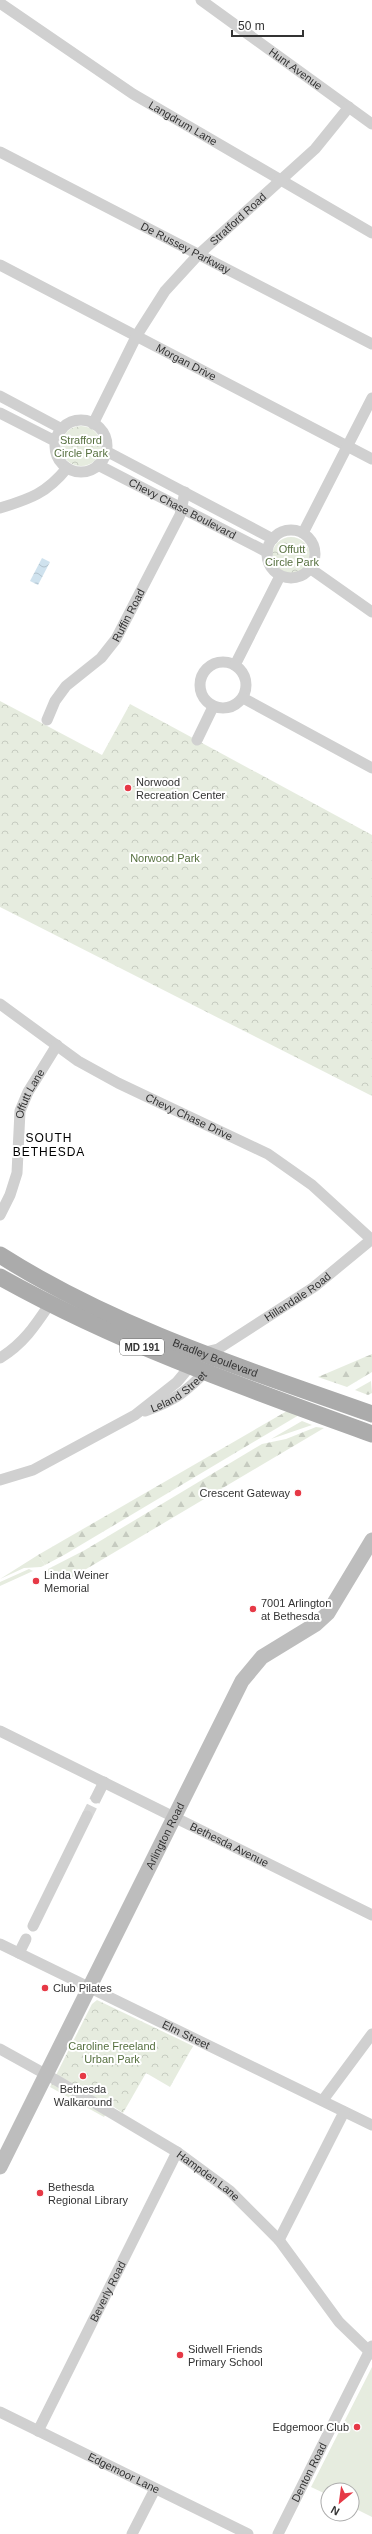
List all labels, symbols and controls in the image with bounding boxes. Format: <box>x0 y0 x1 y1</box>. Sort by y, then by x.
scale bar <box>232 12 303 38</box>
text: 50 m <box>238 19 265 33</box>
street label: Hunt Avenue <box>267 45 325 92</box>
street label: Langdrum Lane <box>147 99 219 148</box>
street label: Stratford Road <box>207 190 268 247</box>
street label: De Russey Parkway <box>139 220 233 276</box>
street label: Morgan Drive <box>154 342 218 383</box>
park label: Strafford Circle Park <box>54 434 108 459</box>
street label: Chevy Chase Boulevard <box>127 476 238 541</box>
park label: Offutt Circle Park <box>265 543 319 568</box>
street label: Ruffin Road <box>110 587 147 644</box>
place label: Norwood Recreation Center <box>136 776 226 801</box>
marker: Norwood Recreation Center <box>123 783 133 793</box>
park label: Norwood Park <box>130 852 200 864</box>
street label: Offutt Lane <box>14 1067 47 1119</box>
street label: Chevy Chase Drive <box>144 1091 235 1142</box>
district label: SOUTH BETHESDA <box>13 1131 85 1159</box>
street label: Hillandale Road <box>262 1270 333 1324</box>
street label: Bradley Boulevard <box>171 1336 259 1379</box>
road number: MD 191 <box>120 1339 164 1355</box>
street label: Leland Street <box>149 1368 209 1414</box>
place label: Crescent Gateway <box>200 1487 290 1499</box>
marker: Crescent Gateway <box>293 1488 303 1498</box>
place label: Linda Weiner Memorial <box>44 1569 109 1594</box>
marker: Linda Weiner Memorial <box>31 1576 41 1586</box>
place label: 7001 Arlington at Bethesda <box>261 1597 331 1622</box>
marker: 7001 Arlington at Bethesda <box>248 1604 258 1614</box>
street label: Arlington Road <box>143 1800 187 1871</box>
street label: Bethesda Avenue <box>188 1820 271 1869</box>
place label: Club Pilates <box>53 1982 112 1994</box>
marker: Club Pilates <box>40 1983 50 1993</box>
street label: Elm Street <box>160 2018 212 2051</box>
park label: Caroline Freeland Urban Park <box>68 2040 156 2065</box>
marker: Bethesda Walkaround <box>78 2071 88 2081</box>
place label: Bethesda Walkaround <box>54 2083 112 2108</box>
street label: Hampden Lane <box>175 2148 242 2203</box>
place label: Bethesda Regional Library <box>48 2181 129 2206</box>
marker: Bethesda Regional Library <box>35 2188 45 2198</box>
street label: Beverly Road <box>87 2259 128 2324</box>
place label: Sidwell Friends Primary School <box>188 2343 263 2368</box>
marker: Sidwell Friends Primary School <box>175 2350 185 2360</box>
place label: Edgemoor Club <box>273 2421 349 2433</box>
marker: Edgemoor Club <box>352 2422 362 2432</box>
street label: Denton Road <box>289 2441 329 2504</box>
street label: Edgemoor Lane <box>86 2450 162 2496</box>
north arrow <box>320 2482 360 2522</box>
text: N <box>329 2504 342 2518</box>

